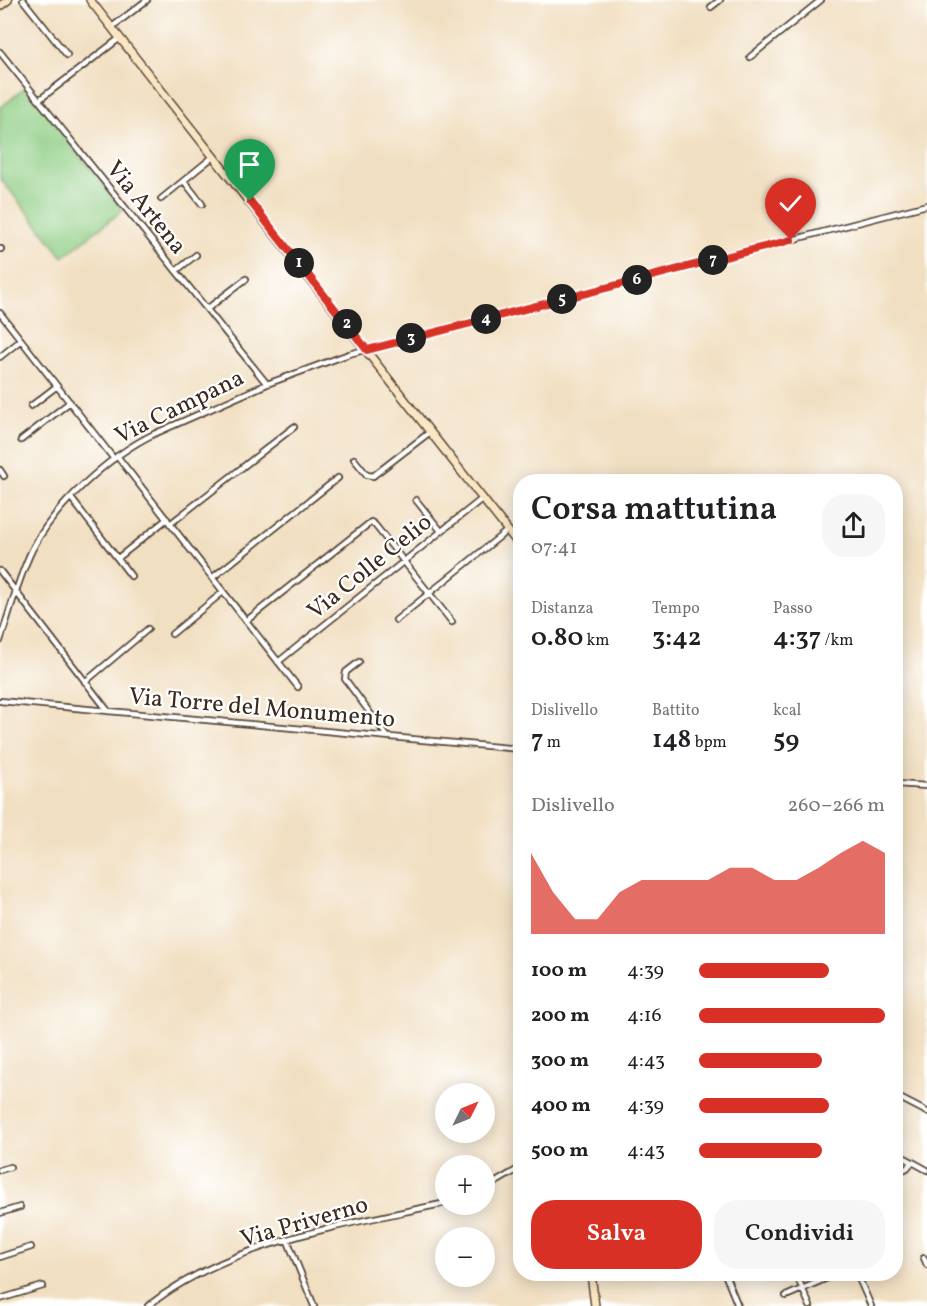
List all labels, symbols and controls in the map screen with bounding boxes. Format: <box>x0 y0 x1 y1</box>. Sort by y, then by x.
pin <box>224 139 275 201</box>
icon: arrive <box>233 148 266 181</box>
street label: Via Artena <box>97 154 194 262</box>
pin <box>765 178 816 240</box>
icon: check <box>774 187 807 220</box>
pin: 7 <box>698 245 728 275</box>
pin: 1 <box>284 248 314 278</box>
text: 7 <box>709 249 717 271</box>
text: 1 <box>296 252 302 274</box>
pin: 6 <box>622 265 652 295</box>
text: 6 <box>633 269 641 291</box>
pin: 5 <box>547 284 577 314</box>
text: 5 <box>558 288 566 310</box>
pin: 4 <box>471 304 501 334</box>
text: 4 <box>481 308 491 330</box>
pin: 2 <box>332 309 362 339</box>
text: 2 <box>343 313 351 335</box>
pin: 3 <box>396 323 426 353</box>
text: 3 <box>407 327 415 349</box>
street label: Via Campana <box>109 362 250 454</box>
text: Corsa mattutina <box>531 488 777 534</box>
button: share <box>822 494 885 557</box>
street label: Via Colle Celio <box>300 506 440 629</box>
text: 07:41 <box>531 534 577 562</box>
text: Distanza <box>531 598 593 620</box>
text: Tempo <box>652 598 700 620</box>
text: Passo <box>773 598 812 620</box>
text: 0.80 <box>531 620 583 656</box>
text: 3:42 <box>652 620 702 656</box>
text: 4:37 <box>773 620 821 656</box>
text: km <box>583 630 610 652</box>
text: /km <box>821 630 853 652</box>
street label: Via Torre del Monumento <box>127 680 396 738</box>
text: Dislivello <box>531 700 598 722</box>
text: Battito <box>652 700 700 722</box>
text: kcal <box>773 700 801 722</box>
text: 7 <box>531 722 544 758</box>
text: 148 <box>652 722 691 758</box>
text: 59 <box>773 722 799 758</box>
text: m <box>544 732 561 754</box>
text: bpm <box>691 732 727 754</box>
text: Dislivello <box>531 792 615 820</box>
text: 260–266 m <box>788 792 885 820</box>
text: 100 m <box>531 957 587 985</box>
text: 4:39 <box>627 957 664 985</box>
text: 200 m <box>531 1002 589 1030</box>
text: 4:16 <box>627 1002 662 1030</box>
text: 300 m <box>531 1047 589 1075</box>
text: 4:43 <box>627 1047 665 1075</box>
north arrow <box>435 1083 495 1143</box>
map controls <box>435 1083 495 1287</box>
text: 400 m <box>531 1092 591 1120</box>
text: 4:39 <box>627 1092 664 1120</box>
text: 500 m <box>531 1137 589 1165</box>
text: 4:43 <box>627 1137 665 1165</box>
button: + <box>435 1155 495 1215</box>
street label: Via Priverno <box>237 1188 372 1257</box>
button: Salva <box>531 1200 702 1269</box>
button: Condividi <box>714 1200 885 1269</box>
button: − <box>435 1227 495 1287</box>

